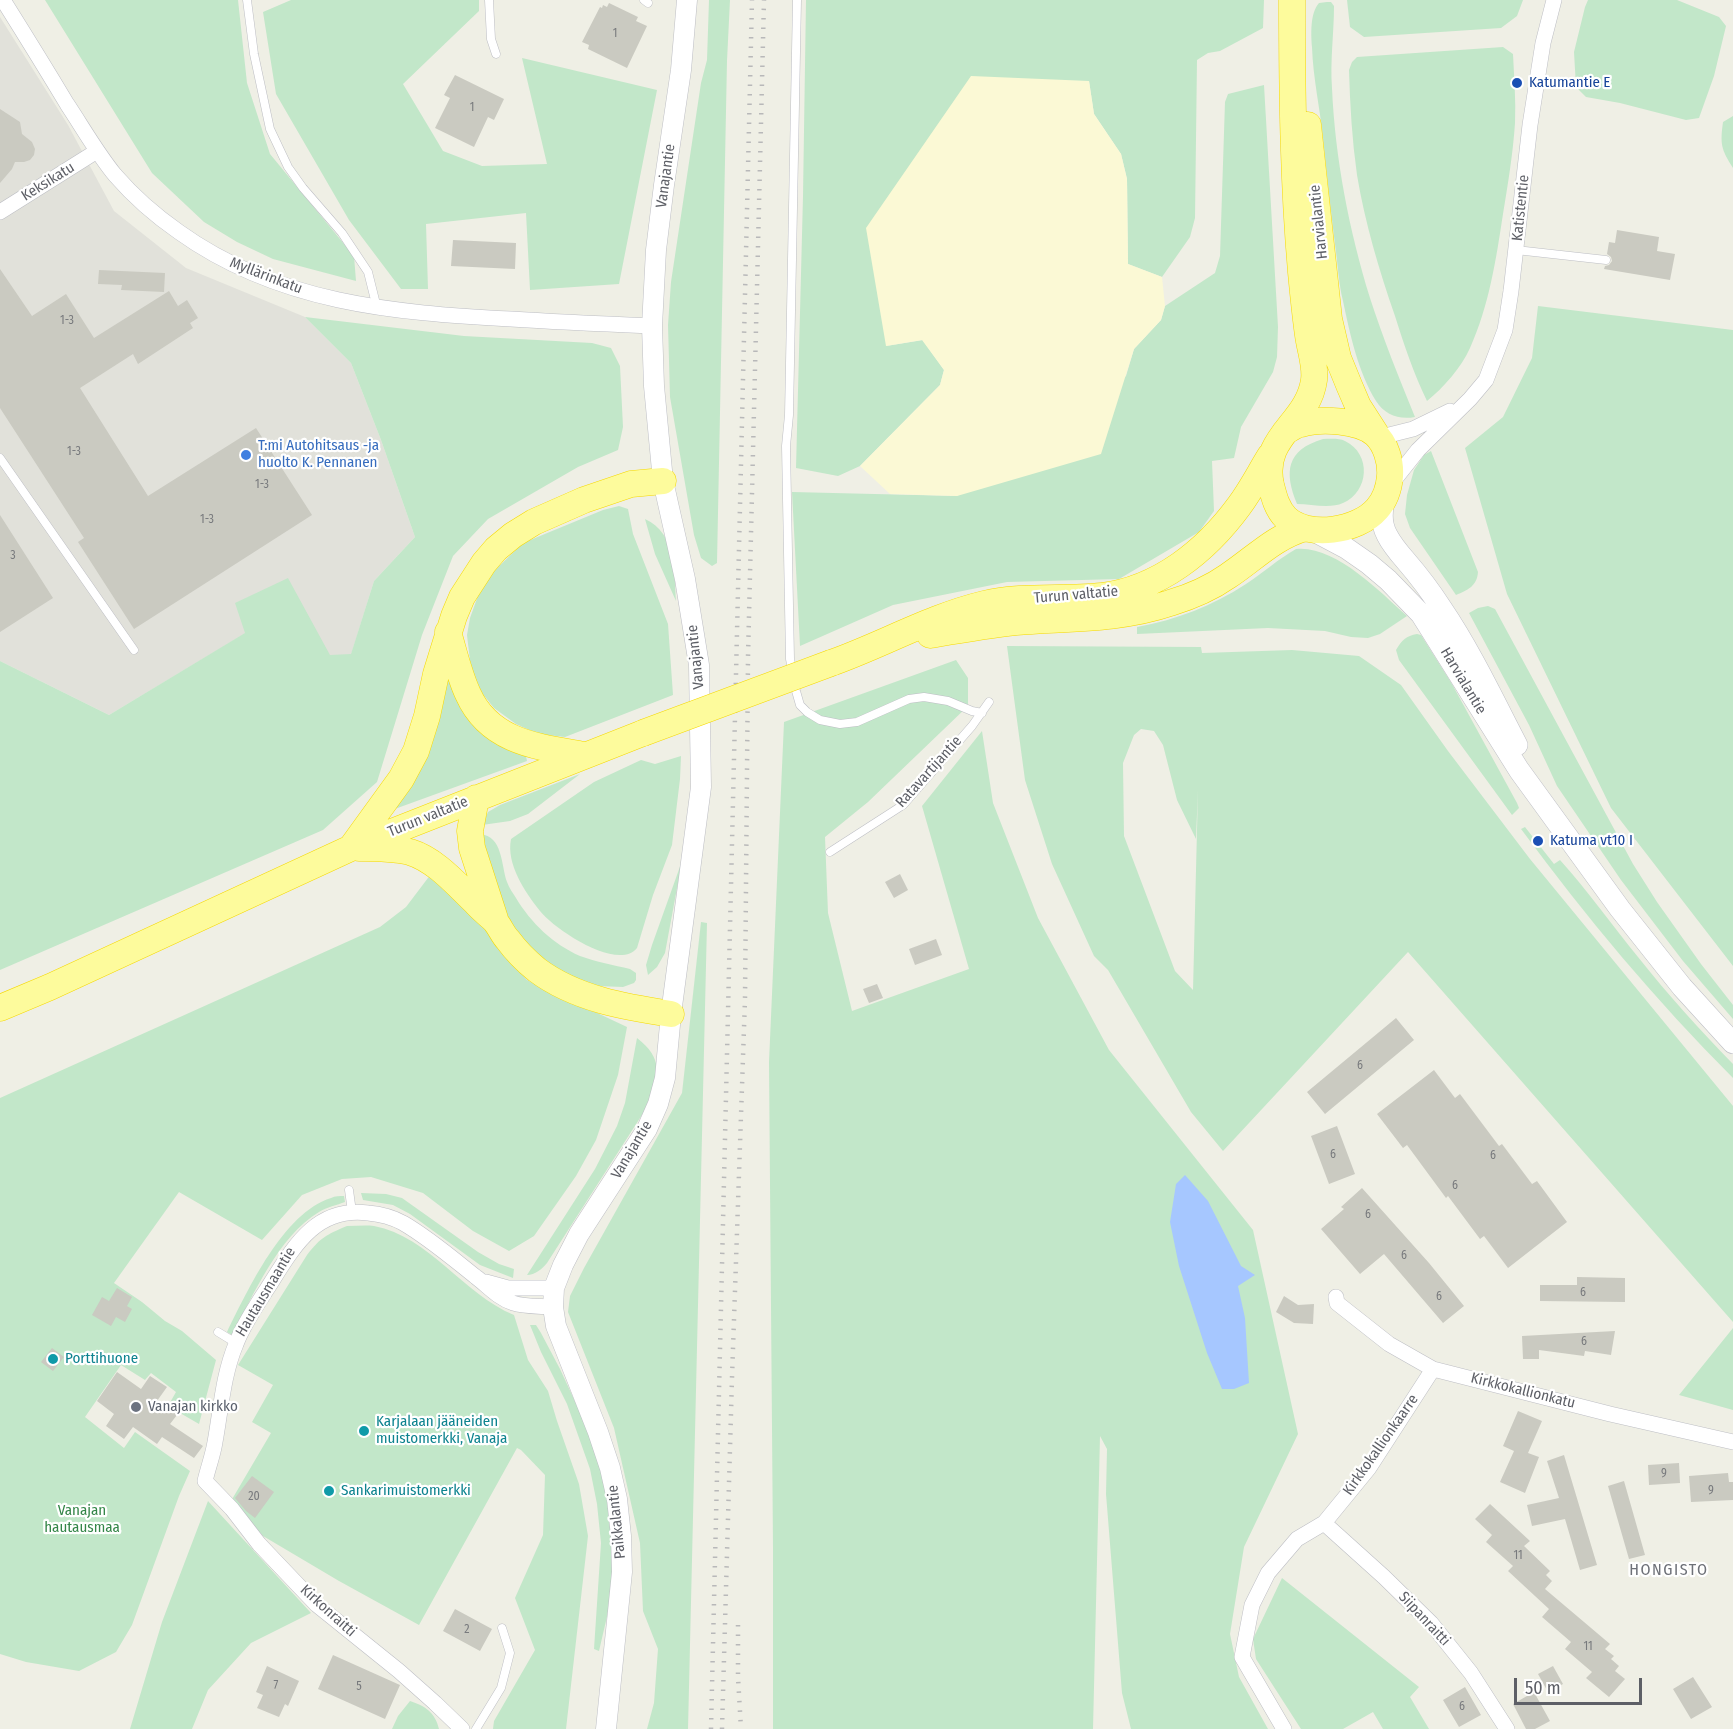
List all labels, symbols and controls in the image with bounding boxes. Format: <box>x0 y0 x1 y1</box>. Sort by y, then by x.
house number: 1 <box>613 27 617 41</box>
place label: Katumantie E <box>1529 74 1610 92</box>
marker: Katumantie E <box>1510 76 1524 90</box>
house number: 1 <box>470 101 474 115</box>
street label: Vanajantie <box>653 143 679 209</box>
street label: Keksikatu <box>18 159 78 205</box>
street label: Katistentie <box>1509 174 1533 242</box>
street label: Harvialantie <box>1306 184 1332 260</box>
street label: Myllärinkatu <box>227 254 305 298</box>
house number: 1-3 <box>60 314 74 328</box>
place label: T:mi Autohitsaus -ja huolto K. Pennanen <box>258 437 379 472</box>
house number: 1-3 <box>67 445 81 459</box>
marker: T:mi Autohitsaus -ja huolto K. Pennanen <box>239 448 253 462</box>
house number: 1-3 <box>255 478 269 492</box>
house number: 1-3 <box>200 513 214 527</box>
house number: 3 <box>10 549 16 563</box>
street label: Turun valtatie <box>1033 582 1119 608</box>
street label: Vanajantie <box>684 624 708 690</box>
street label: Harvialantie <box>1436 644 1490 718</box>
street label: Ratavartijantie <box>892 732 966 812</box>
street label: Turun valtatie <box>385 793 471 841</box>
place label: Katuma vt10 I <box>1550 832 1633 850</box>
marker: Katuma vt10 I <box>1531 834 1545 848</box>
house number: 6 <box>1357 1059 1363 1073</box>
street label: Vanajantie <box>608 1118 656 1182</box>
house number: 6 <box>1330 1148 1336 1162</box>
house number: 6 <box>1490 1149 1496 1163</box>
house number: 6 <box>1452 1179 1458 1193</box>
house number: 6 <box>1365 1208 1371 1222</box>
street label: Hautausmaantie <box>232 1244 300 1340</box>
house number: 6 <box>1401 1249 1407 1263</box>
house number: 6 <box>1580 1286 1586 1300</box>
house number: 6 <box>1436 1290 1442 1304</box>
house number: 6 <box>1581 1335 1587 1349</box>
place label: Porttihuone <box>65 1350 138 1368</box>
marker: Porttihuone <box>46 1352 60 1366</box>
street label: Kirkkokallionkatu <box>1469 1369 1577 1413</box>
street label: Kirkkokallionkaarre <box>1340 1391 1422 1499</box>
place label: Vanajan kirkko <box>148 1398 238 1416</box>
marker: Vanajan kirkko <box>129 1400 143 1414</box>
place label: Karjalaan jääneiden muistomerkki, Vanaja <box>376 1413 507 1448</box>
marker: Karjalaan jääneiden muistomerkki, Vanaja <box>357 1424 371 1438</box>
house number: 9 <box>1661 1467 1667 1481</box>
place label: Sankarimuistomerkki <box>341 1482 471 1500</box>
marker: Sankarimuistomerkki <box>322 1484 336 1498</box>
street label: Paikkalantie <box>604 1484 630 1560</box>
house number: 9 <box>1708 1484 1714 1498</box>
house number: 20 <box>248 1490 260 1504</box>
park label: Vanajan hautausmaa <box>44 1502 120 1537</box>
house number: 11 <box>1513 1549 1523 1563</box>
district label: HONGISTO <box>1629 1561 1709 1581</box>
street label: Kirkonraitti <box>296 1581 360 1641</box>
street label: Siipanraitti <box>1394 1588 1454 1650</box>
house number: 2 <box>464 1623 470 1637</box>
house number: 11 <box>1583 1640 1593 1654</box>
scale bar <box>1517 1666 1644 1704</box>
text: 50 m <box>1525 1677 1561 1699</box>
house number: 7 <box>274 1679 278 1693</box>
house number: 5 <box>356 1680 362 1694</box>
house number: 6 <box>1459 1700 1465 1714</box>

